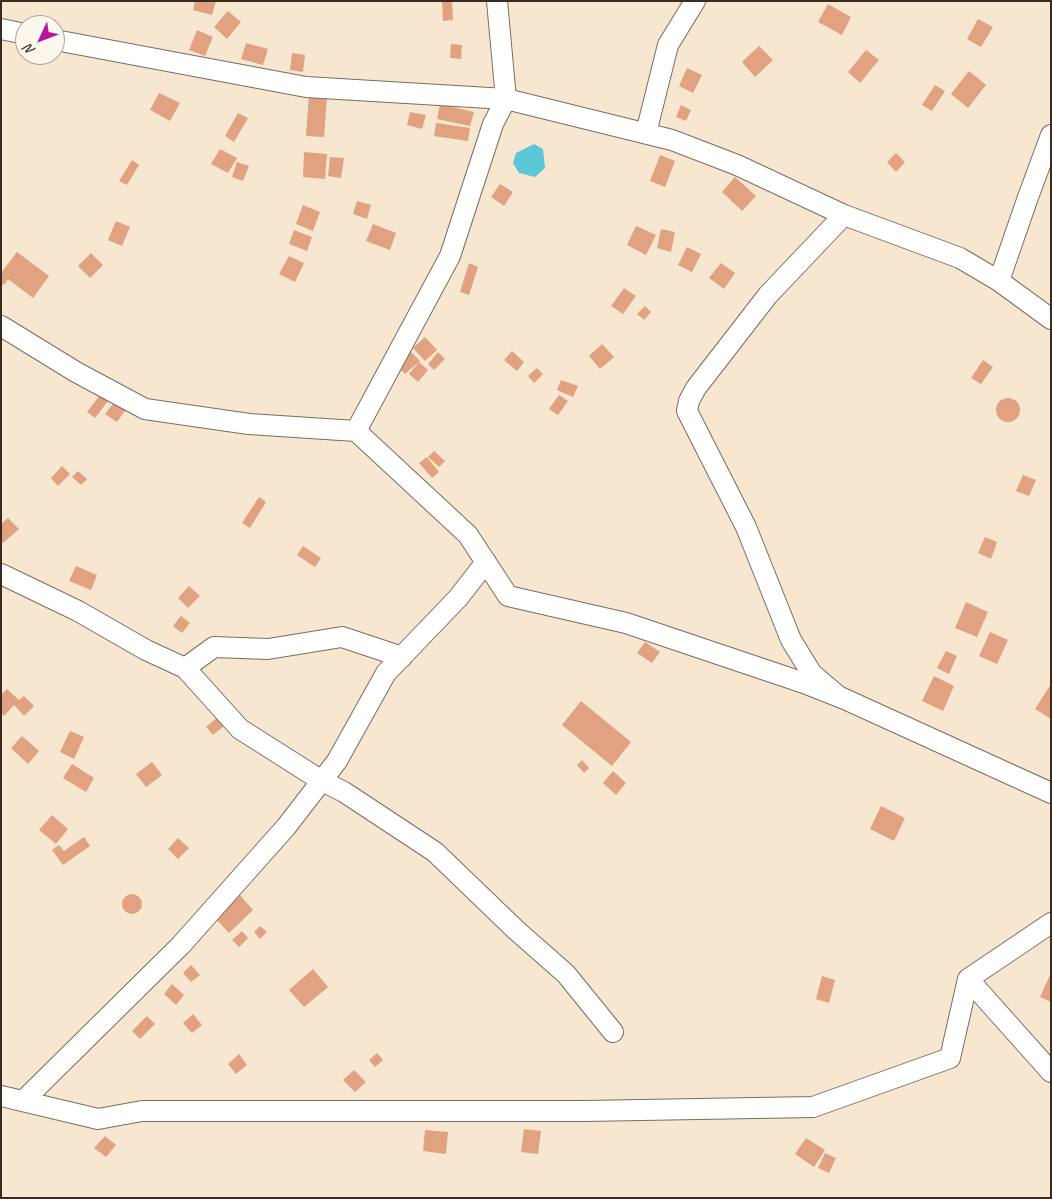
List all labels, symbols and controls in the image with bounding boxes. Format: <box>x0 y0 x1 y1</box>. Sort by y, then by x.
north arrow <box>15 15 65 65</box>
text: N <box>20 41 39 59</box>

